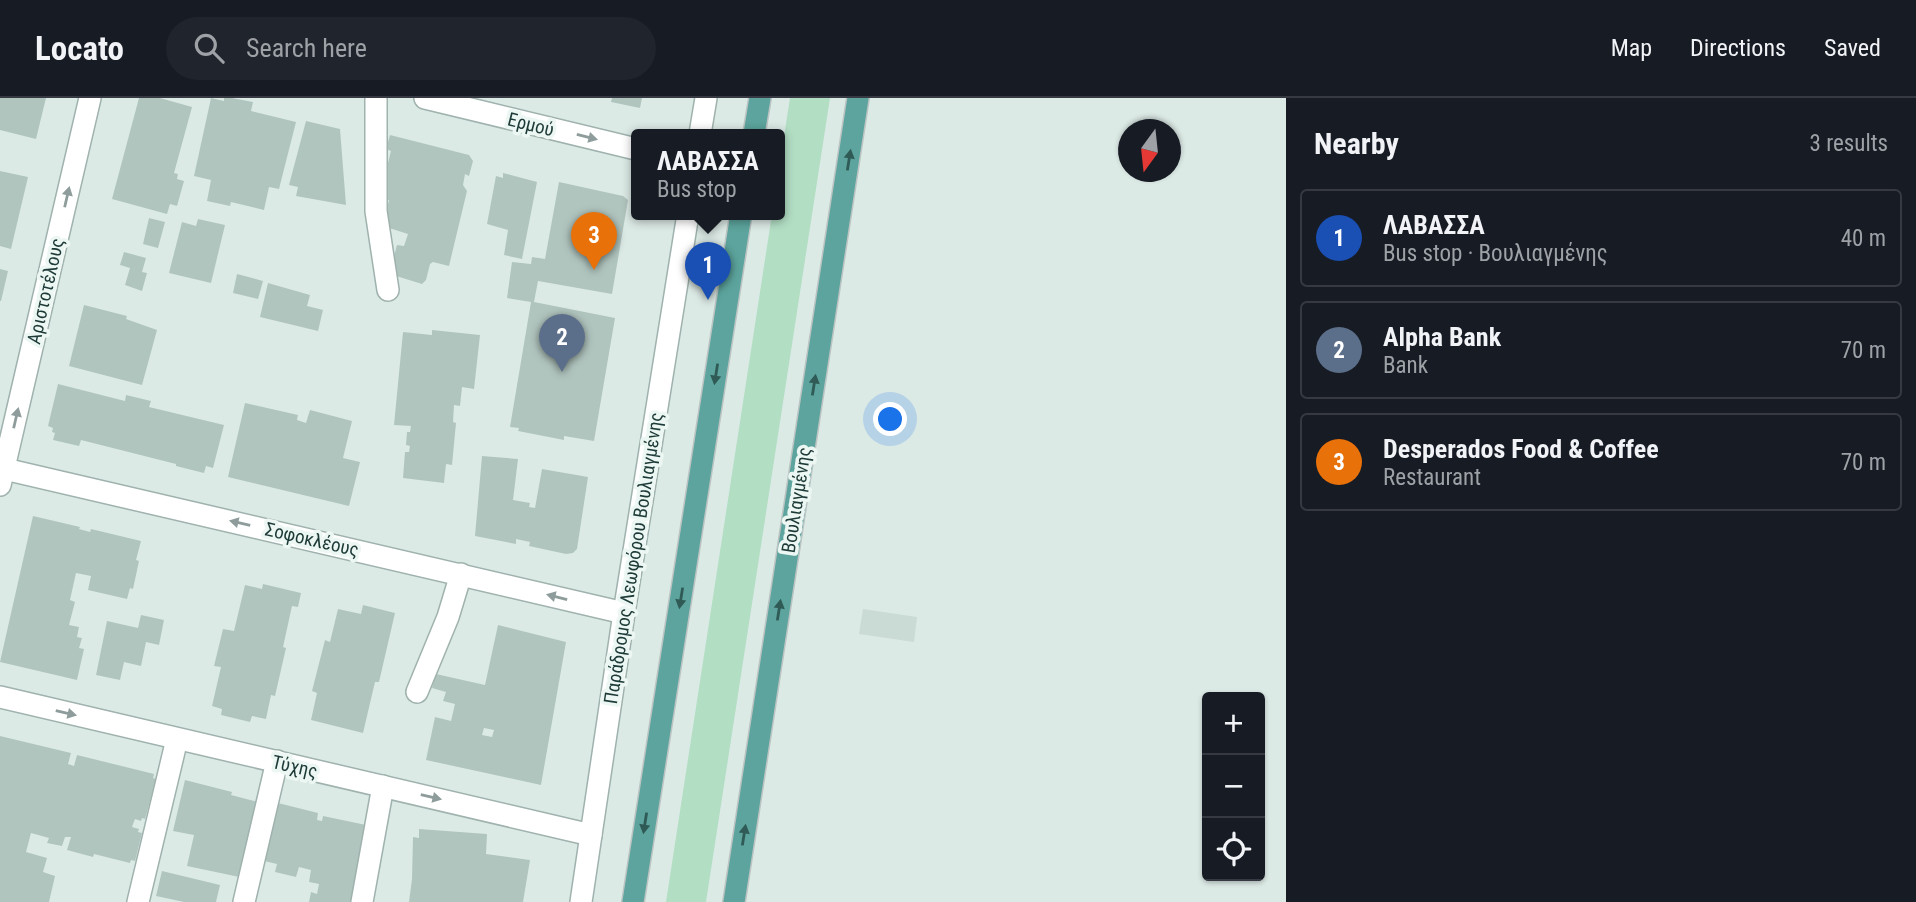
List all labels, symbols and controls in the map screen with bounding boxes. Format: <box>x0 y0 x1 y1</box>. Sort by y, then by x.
search box <box>166 17 656 80</box>
text: Locato <box>35 29 124 68</box>
icon: search <box>190 29 228 67</box>
text: Search here <box>246 33 367 63</box>
text: Map <box>1611 34 1652 62</box>
text: Directions <box>1690 34 1786 62</box>
text: Saved <box>1824 34 1881 62</box>
street label: Ερμού <box>505 108 557 141</box>
north arrow <box>1118 119 1181 182</box>
text: Nearby <box>1314 126 1399 161</box>
popup <box>631 129 785 220</box>
text: 3 results <box>1810 130 1888 157</box>
one-way arrow <box>576 132 598 143</box>
text: ΛΑΒΑΣΣΑ <box>657 146 759 176</box>
one-way arrow <box>843 149 854 171</box>
text: Bus stop <box>657 176 737 203</box>
one-way arrow <box>62 186 73 208</box>
text: ΛΑΒΑΣΣΑ <box>1383 210 1485 240</box>
pin: 3 <box>571 212 617 270</box>
text: 1 <box>1333 225 1345 252</box>
text: 40 m <box>1841 225 1886 252</box>
street label: Αριστοτέλους <box>22 236 69 346</box>
text: Bus stop · Βουλιαγμένης <box>1383 240 1608 267</box>
pin: 1 <box>685 242 731 300</box>
pin: 2 <box>539 314 585 372</box>
text: Alpha Bank <box>1383 322 1501 352</box>
text: 2 <box>1333 337 1345 364</box>
text: 70 m <box>1841 337 1886 364</box>
text: Bank <box>1383 352 1428 379</box>
one-way arrow <box>710 363 721 385</box>
one-way arrow <box>809 374 820 396</box>
your location <box>873 402 907 436</box>
one-way arrow <box>10 407 21 429</box>
street label: Παράδρομος Λεωφόρου Βουλιαγμένης <box>599 411 668 705</box>
text: Desperados Food & Coffee <box>1383 434 1659 464</box>
street label: Βουλιαγμένης <box>777 446 816 555</box>
text: 3 <box>1333 449 1345 476</box>
text: 70 m <box>1841 449 1886 476</box>
text: Restaurant <box>1383 464 1481 491</box>
one-way arrow <box>229 517 251 528</box>
street label: Σοφοκλέους <box>263 518 361 561</box>
one-way arrow <box>675 587 686 609</box>
one-way arrow <box>546 591 568 602</box>
one-way arrow <box>774 599 785 621</box>
map controls <box>1202 692 1265 881</box>
button: + <box>1202 692 1265 755</box>
one-way arrow <box>56 708 78 719</box>
street label: Τύχης <box>270 750 320 783</box>
button: − <box>1202 755 1265 818</box>
one-way arrow <box>420 792 442 803</box>
one-way arrow <box>640 812 651 834</box>
button: locate <box>1202 818 1265 881</box>
one-way arrow <box>739 823 750 845</box>

